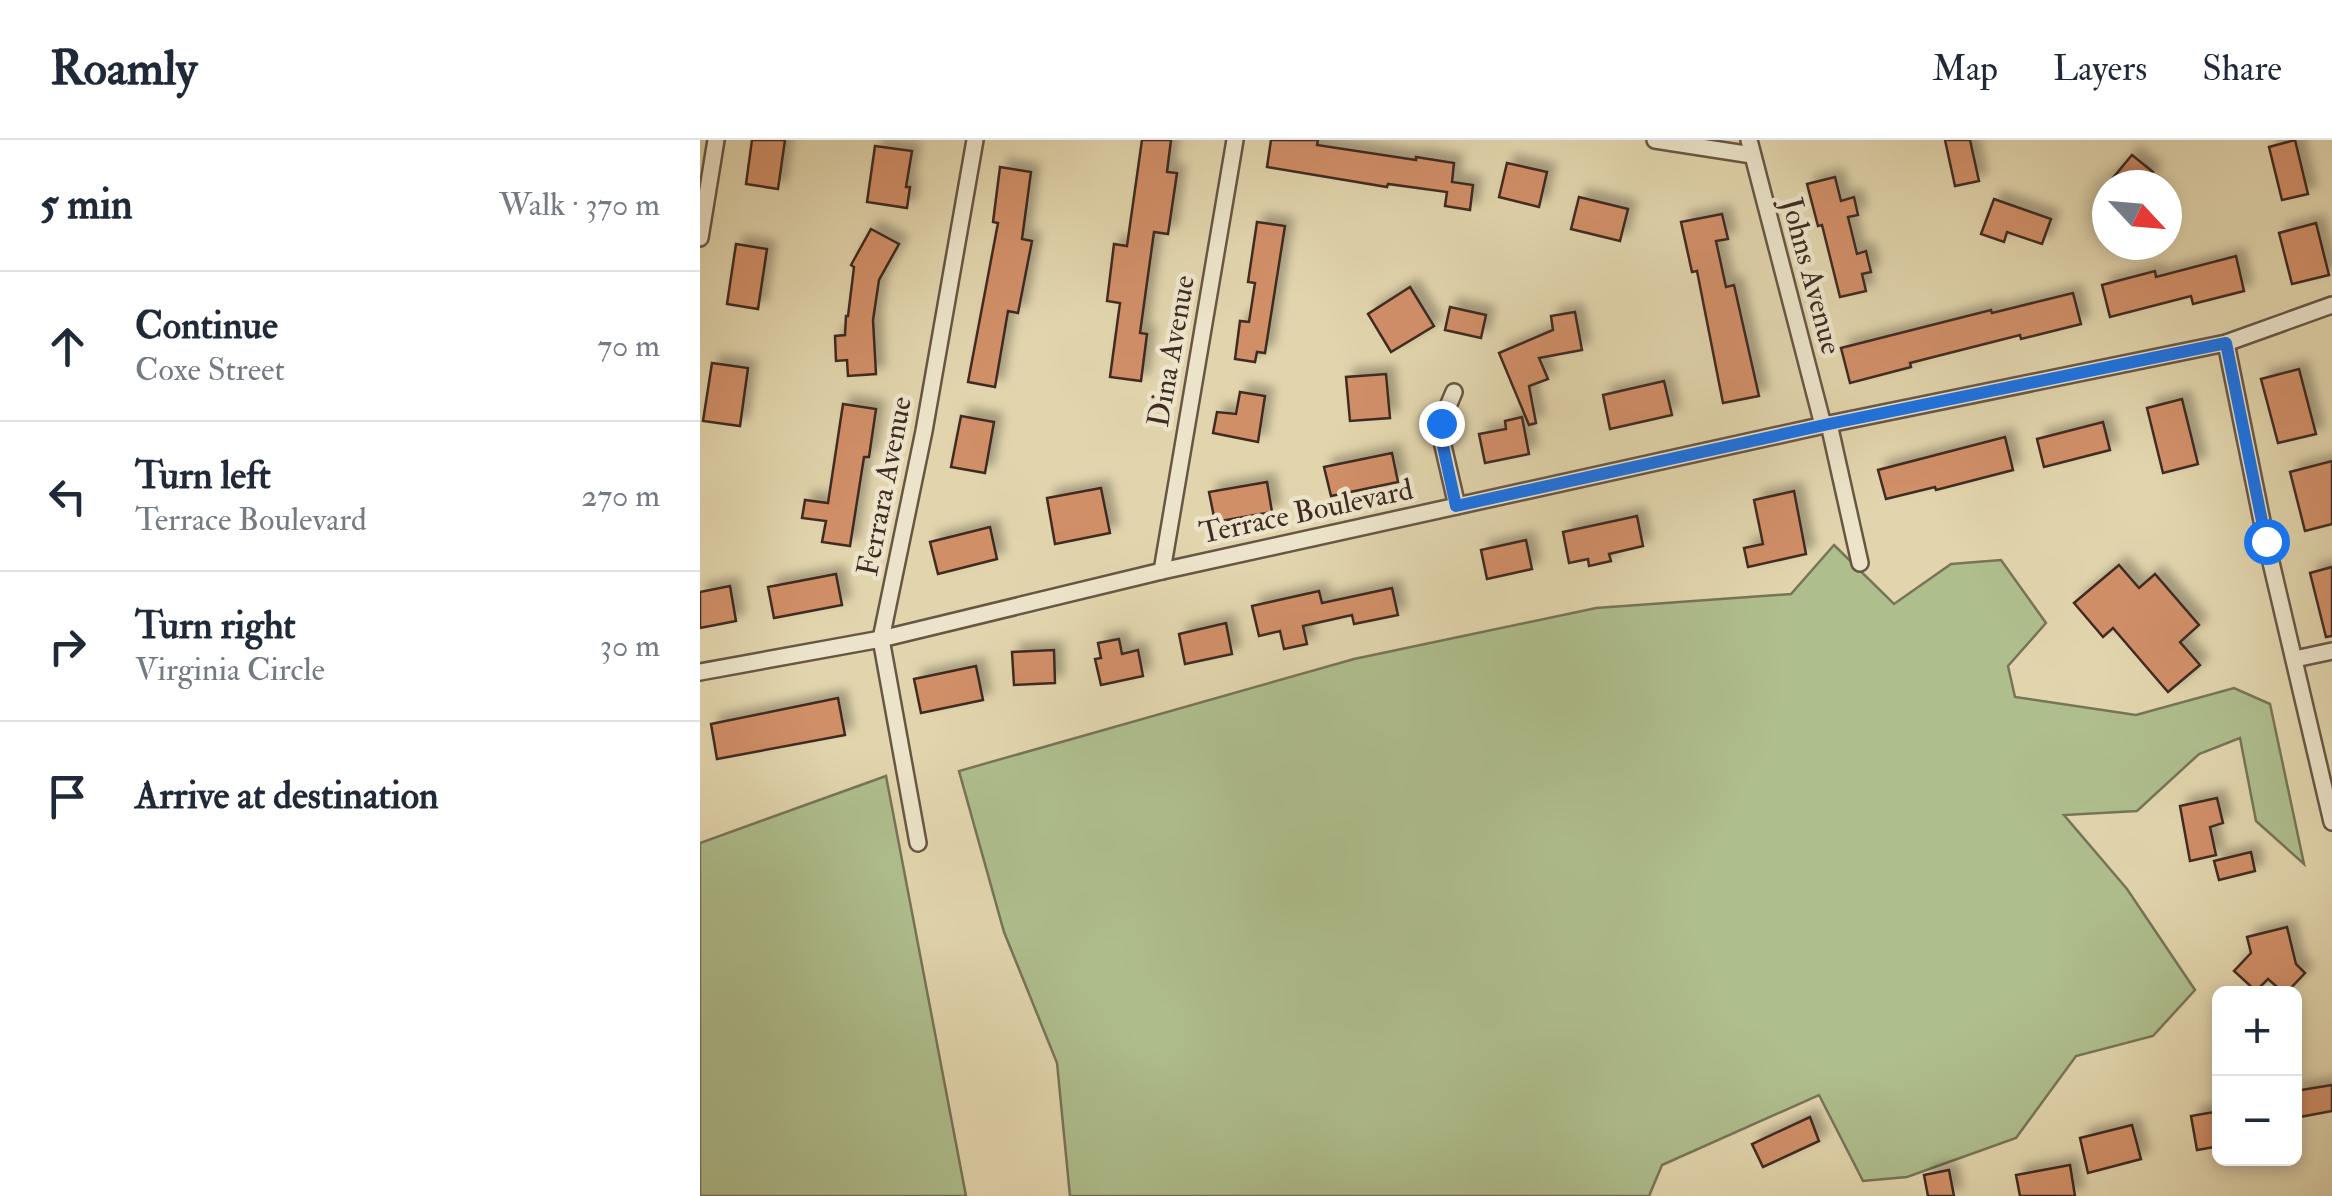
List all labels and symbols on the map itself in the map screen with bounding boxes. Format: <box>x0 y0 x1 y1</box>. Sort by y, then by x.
north arrow <box>2092 170 2182 260</box>
street label: Johns Avenue <box>1773 193 1850 358</box>
street label: Dina Avenue <box>1140 272 1203 430</box>
street label: Ferrara Avenue <box>849 393 920 579</box>
route end <box>1419 401 1465 447</box>
street label: Terrace Boulevard <box>1196 471 1416 552</box>
route start <box>2244 519 2290 565</box>

